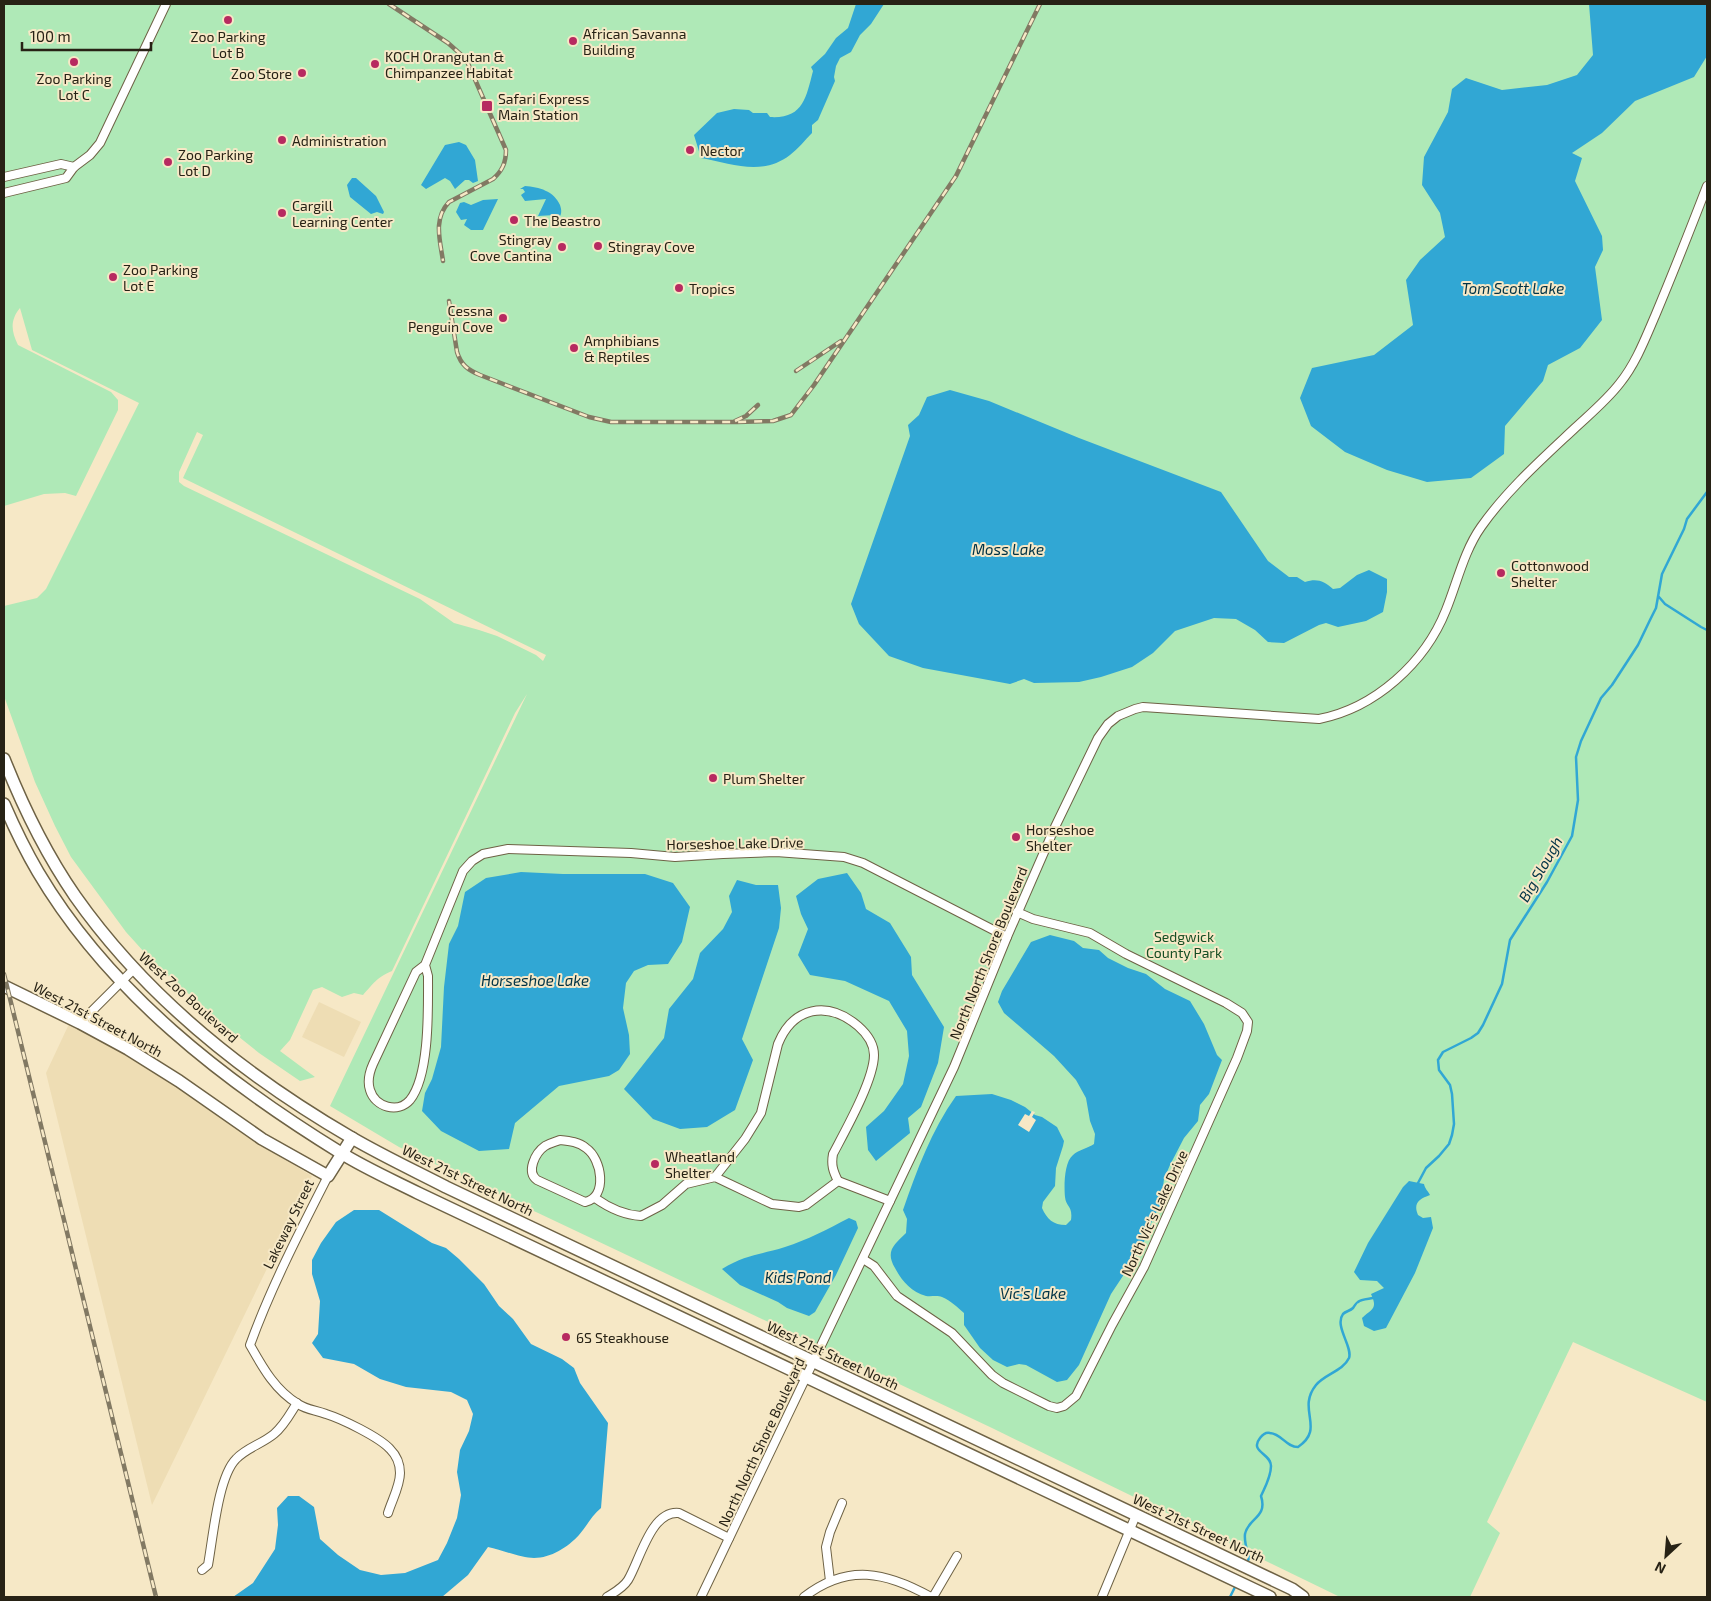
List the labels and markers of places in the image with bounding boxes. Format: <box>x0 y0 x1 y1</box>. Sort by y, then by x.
marker: Zoo Parking Lot B <box>222 14 234 26</box>
place label: African Savanna Building <box>583 25 686 58</box>
place label: Zoo Parking Lot B <box>191 28 266 61</box>
marker: African Savanna Building <box>567 35 579 47</box>
place label: KOCH Orangutan & Chimpanzee Habitat <box>385 48 513 81</box>
marker: Zoo Parking Lot C <box>68 56 80 68</box>
marker: KOCH Orangutan & Chimpanzee Habitat <box>369 58 381 70</box>
place label: Zoo Store <box>231 65 292 82</box>
marker: Zoo Store <box>296 67 308 79</box>
place label: Zoo Parking Lot C <box>37 70 112 103</box>
place label: Safari Express Main Station <box>498 90 589 123</box>
marker: Safari Express Main Station <box>480 99 494 113</box>
place label: Administration <box>292 132 387 149</box>
marker: Administration <box>276 134 288 146</box>
place label: Nector <box>700 142 744 159</box>
marker: Nector <box>684 144 696 156</box>
place label: Zoo Parking Lot D <box>178 146 253 179</box>
marker: Zoo Parking Lot D <box>162 156 174 168</box>
place label: Cargill Learning Center <box>292 197 393 230</box>
marker: Cargill Learning Center <box>276 207 288 219</box>
place label: The Beastro <box>524 212 601 229</box>
marker: The Beastro <box>508 214 520 226</box>
place label: Stingray Cove Cantina <box>470 231 553 264</box>
place label: Stingray Cove <box>608 238 695 255</box>
marker: Stingray Cove <box>592 240 604 252</box>
marker: Stingray Cove Cantina <box>556 241 568 253</box>
place label: Zoo Parking Lot E <box>123 261 198 294</box>
marker: Zoo Parking Lot E <box>107 271 119 283</box>
place label: Tropics <box>689 280 735 297</box>
marker: Tropics <box>673 282 685 294</box>
place label: Cessna Penguin Cove <box>408 302 493 335</box>
marker: Cessna Penguin Cove <box>497 312 509 324</box>
place label: Amphibians & Reptiles <box>584 332 659 365</box>
marker: Amphibians & Reptiles <box>568 342 580 354</box>
place label: Cottonwood Shelter <box>1511 557 1589 590</box>
marker: Cottonwood Shelter <box>1495 567 1507 579</box>
place label: Plum Shelter <box>723 770 805 787</box>
marker: Plum Shelter <box>707 772 719 784</box>
place label: Horseshoe Shelter <box>1026 821 1094 854</box>
marker: Horseshoe Shelter <box>1010 831 1022 843</box>
place label: Wheatland Shelter <box>665 1148 735 1181</box>
marker: Wheatland Shelter <box>649 1158 661 1170</box>
place label: 6S Steakhouse <box>576 1329 669 1346</box>
marker: 6S Steakhouse <box>560 1331 572 1343</box>

